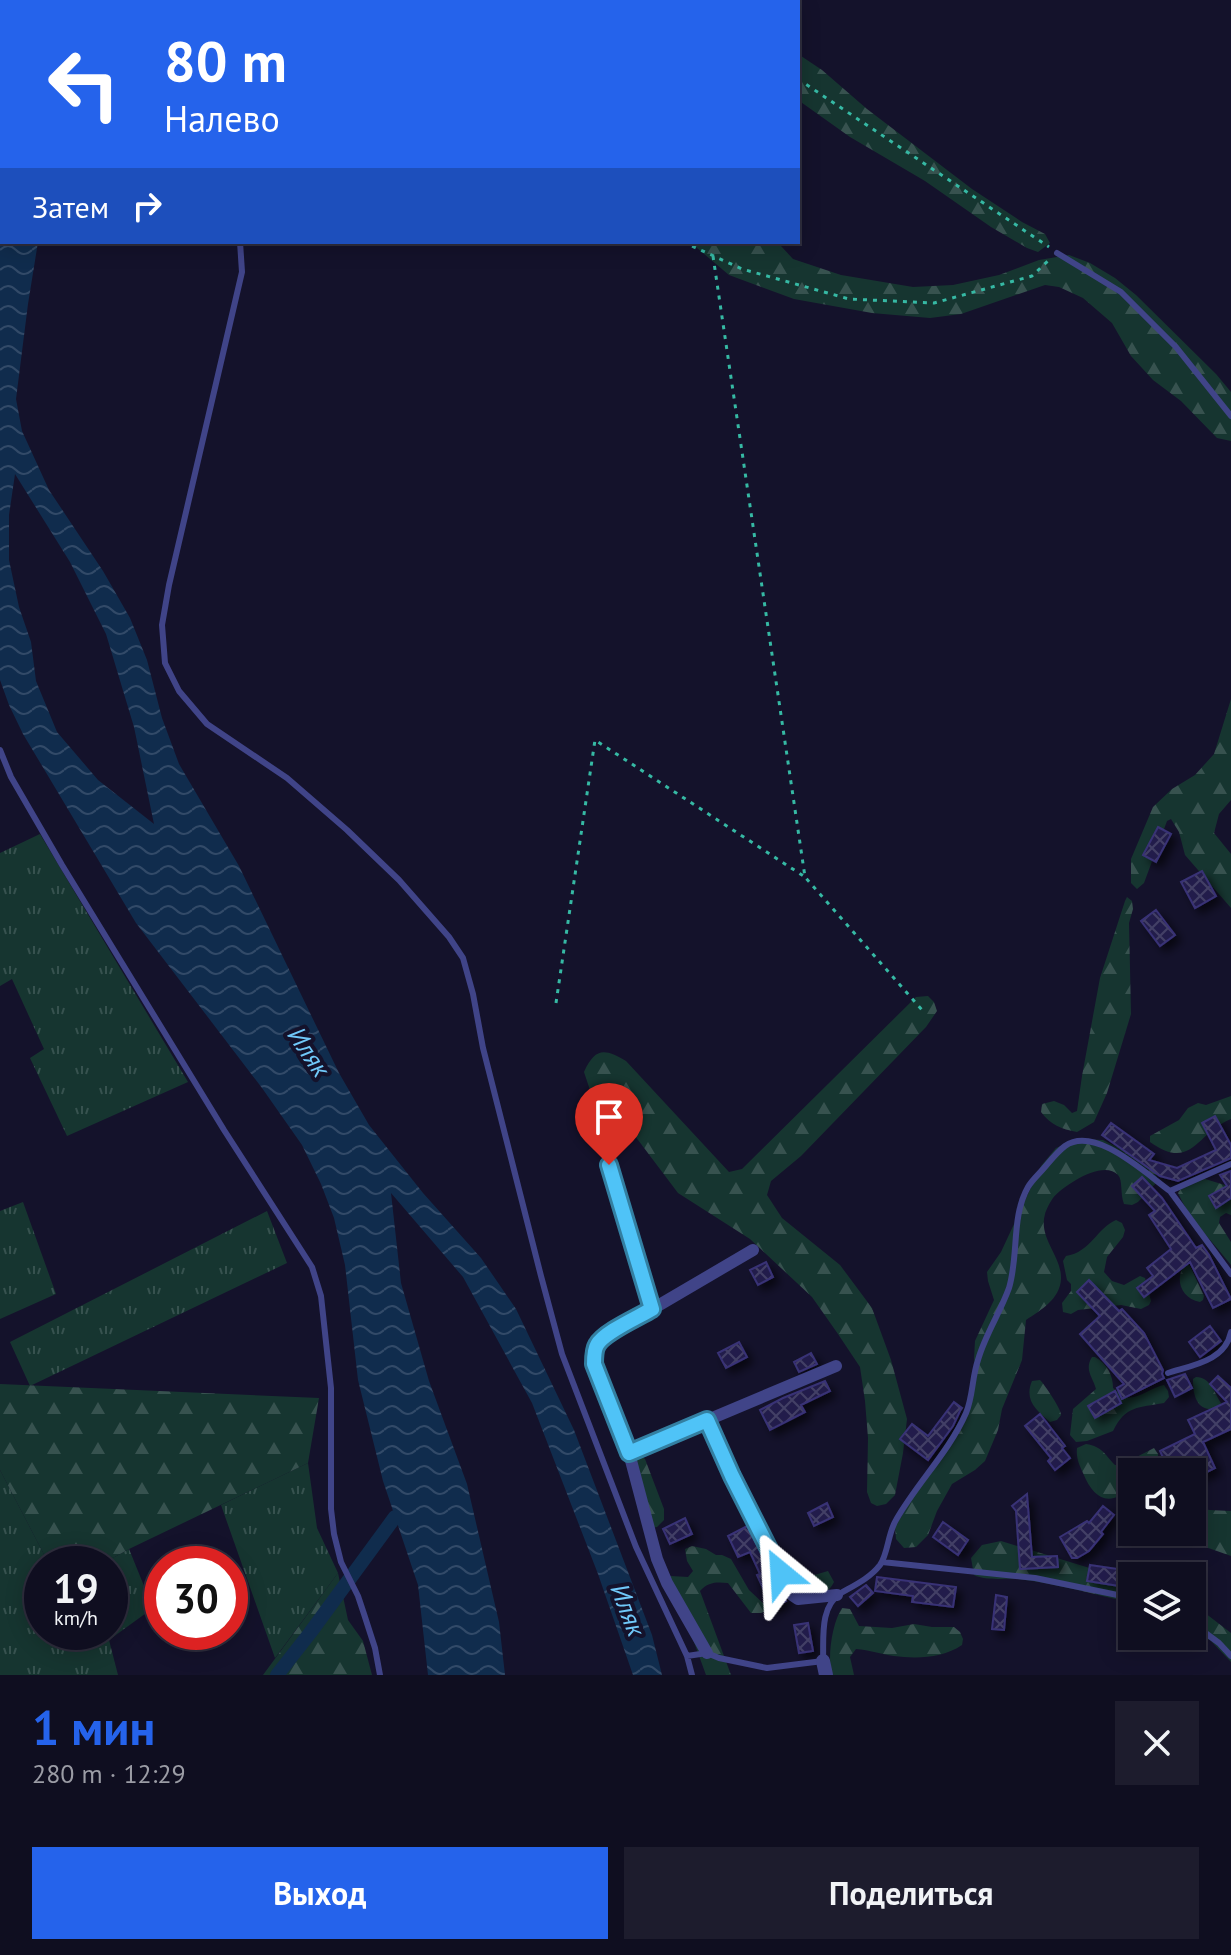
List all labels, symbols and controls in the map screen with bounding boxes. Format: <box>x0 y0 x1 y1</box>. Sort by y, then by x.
text: 80 m <box>164 25 287 97</box>
icon: left <box>32 32 136 136</box>
text: Налево <box>164 95 280 142</box>
icon: right <box>125 184 169 228</box>
text: Затем <box>32 187 109 226</box>
water label: Иляк <box>281 1020 339 1084</box>
pin <box>575 1083 643 1165</box>
icon: arrive <box>587 1095 631 1139</box>
map controls <box>1118 1458 1206 1650</box>
button: sound <box>1118 1458 1206 1546</box>
position arrow <box>739 1531 823 1615</box>
speed limit sign: 30 <box>144 1546 248 1650</box>
text: 19 <box>53 1562 99 1614</box>
button: layers <box>1118 1562 1206 1650</box>
water label: Иляк <box>603 1579 654 1642</box>
text: km/h <box>54 1605 98 1631</box>
text: 1 мин <box>32 1696 155 1758</box>
button: close <box>1115 1701 1199 1785</box>
text: 280 m · 12:29 <box>32 1757 186 1790</box>
button: Выход <box>32 1847 608 1939</box>
button: Поделиться <box>624 1847 1199 1939</box>

